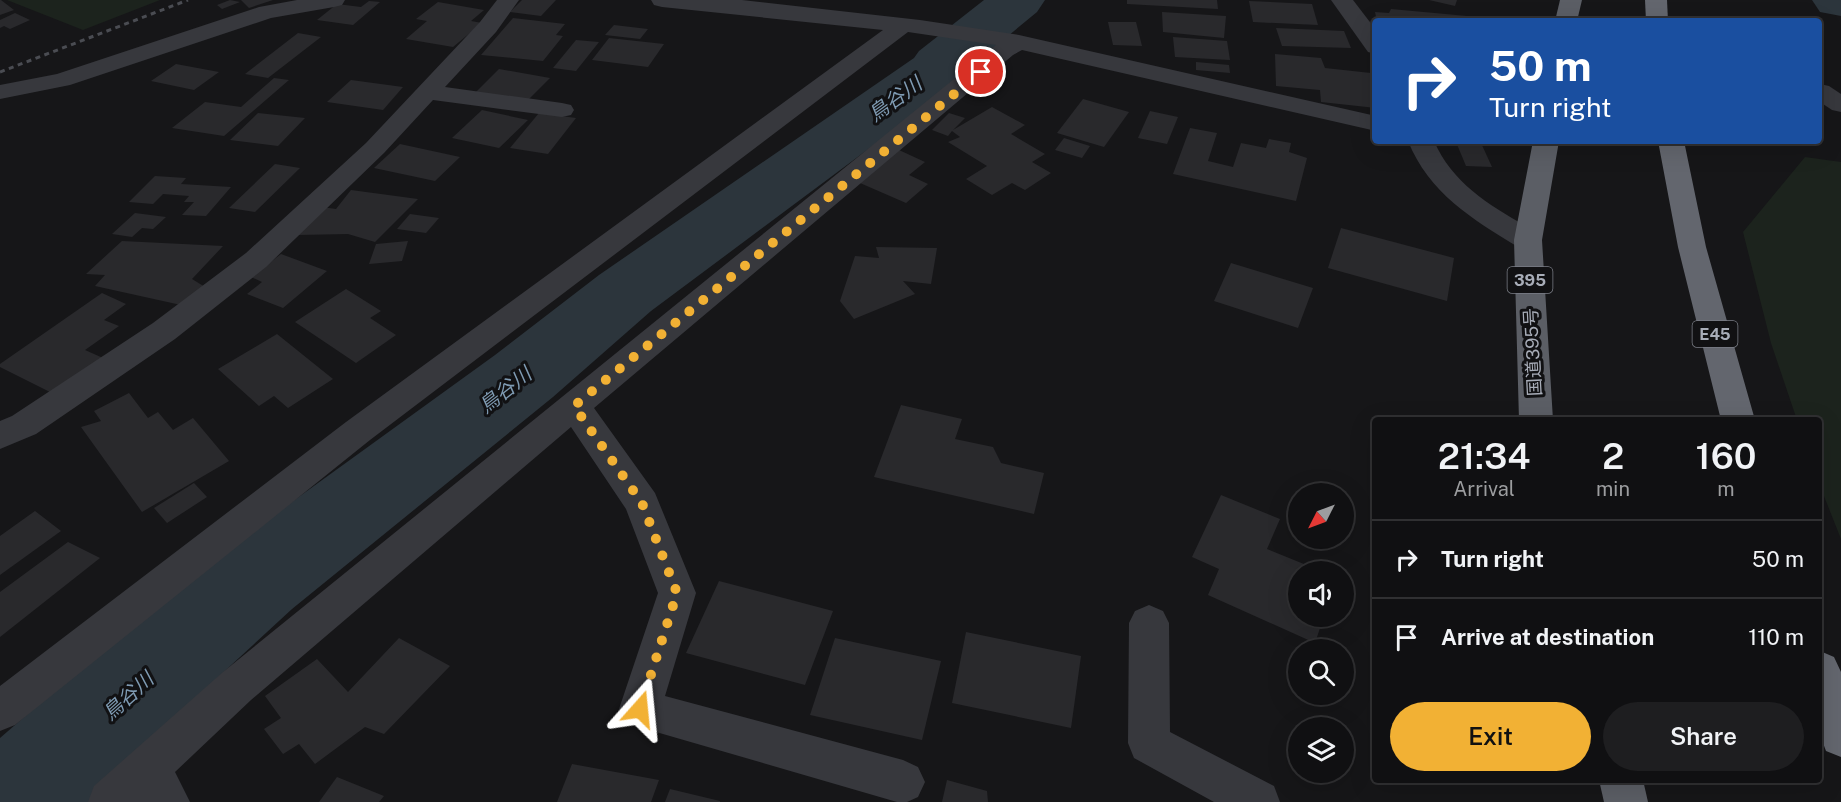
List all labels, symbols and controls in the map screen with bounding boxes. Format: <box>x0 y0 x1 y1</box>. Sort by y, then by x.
text: 50 m <box>1489 41 1592 90</box>
icon: right <box>1390 42 1468 120</box>
pin <box>955 46 1006 97</box>
icon: arrive <box>964 55 997 88</box>
water label: 鳥谷川 <box>864 70 928 126</box>
text: Turn right <box>1489 91 1612 123</box>
road number: 395 <box>1508 267 1552 293</box>
street label: 国道395号 <box>1520 308 1545 397</box>
road number: E45 <box>1692 321 1738 347</box>
water label: 鳥谷川 <box>474 361 538 418</box>
text: 21:34 <box>1438 435 1530 477</box>
text: 2 <box>1602 435 1624 477</box>
text: 160 <box>1696 435 1756 477</box>
text: Arrival <box>1453 477 1515 501</box>
text: min <box>1596 477 1630 501</box>
text: m <box>1717 477 1735 501</box>
north arrow <box>1288 483 1354 549</box>
map controls <box>1288 483 1354 783</box>
icon: right <box>1390 543 1423 576</box>
text: Turn right <box>1441 546 1544 572</box>
text: 50 m <box>1752 546 1804 572</box>
button: sound <box>1288 561 1354 627</box>
icon: arrive <box>1390 621 1423 654</box>
text: Arrive at destination <box>1441 624 1654 650</box>
text: 110 m <box>1748 624 1804 650</box>
button: search <box>1288 639 1354 705</box>
water label: 鳥谷川 <box>98 666 160 725</box>
position arrow <box>608 677 672 741</box>
button: Exit <box>1390 702 1591 771</box>
button: Share <box>1603 702 1804 771</box>
button: layers <box>1288 717 1354 783</box>

